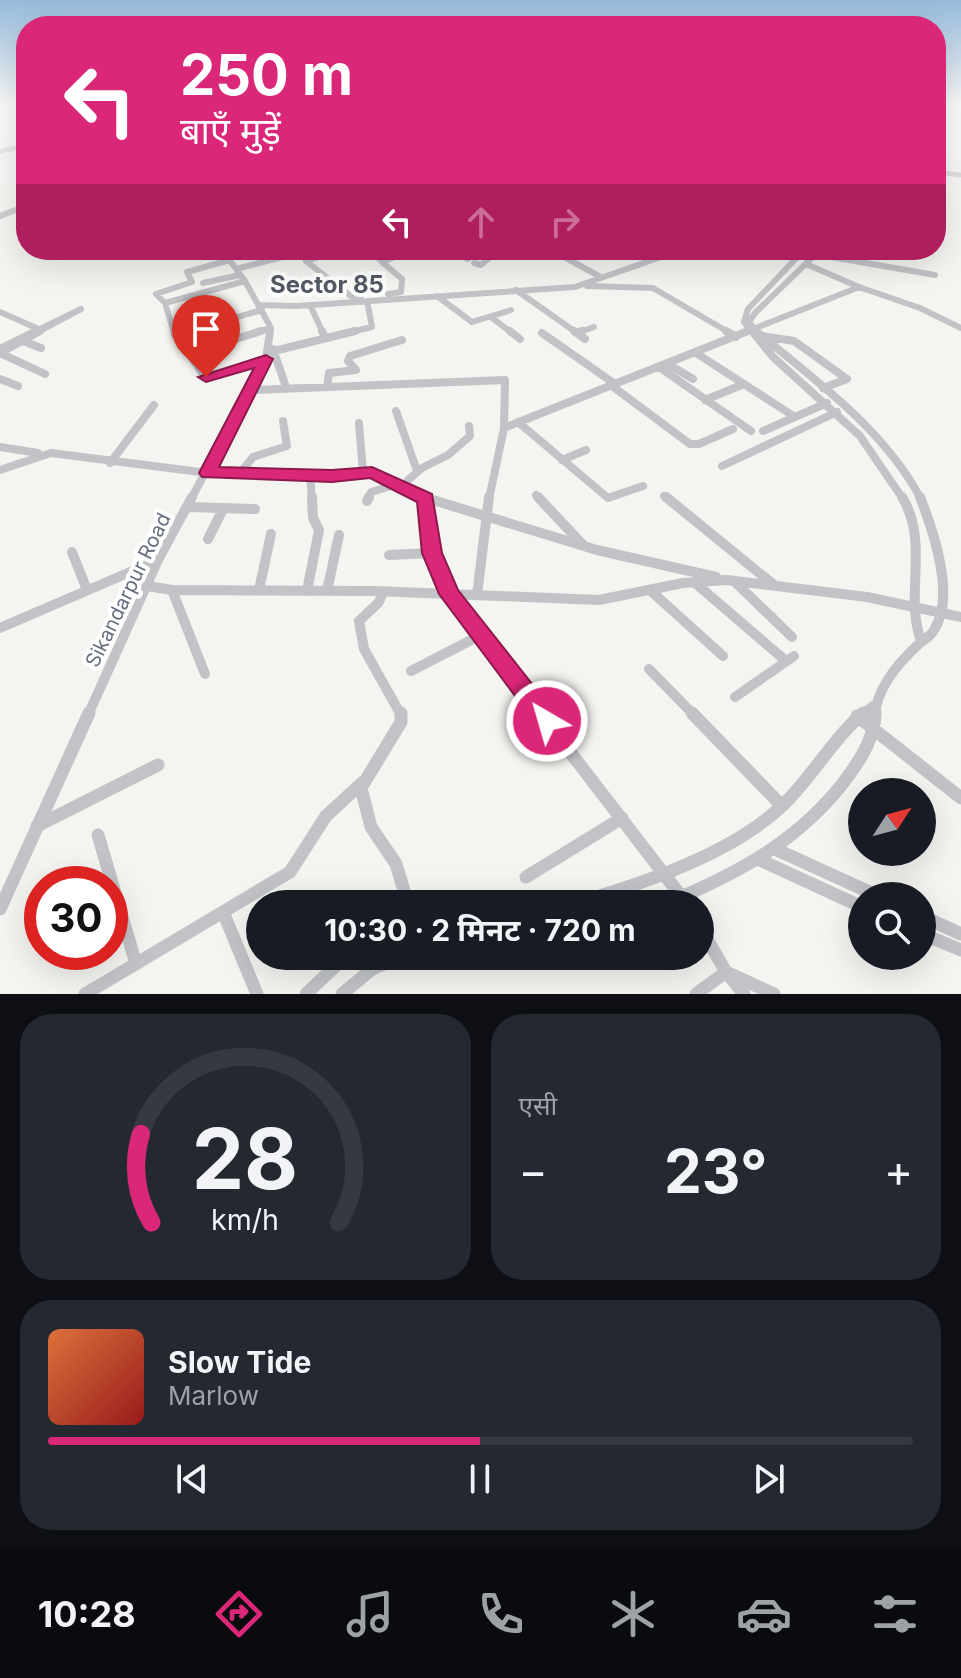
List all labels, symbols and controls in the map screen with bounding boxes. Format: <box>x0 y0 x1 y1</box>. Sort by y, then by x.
text: 250 m <box>180 41 353 109</box>
icon: left <box>48 48 152 152</box>
text: बाएँ मुड़ें <box>180 109 281 153</box>
icon: left <box>375 200 419 244</box>
icon: ahead <box>459 200 503 244</box>
icon: right <box>543 200 587 244</box>
district label: Sector 85 <box>270 270 384 299</box>
pin <box>172 295 240 377</box>
icon: arrive <box>184 307 228 351</box>
street label: Sikandarpur Road <box>80 509 176 671</box>
position arrow <box>505 679 589 763</box>
north arrow <box>848 778 936 866</box>
map controls <box>848 778 936 970</box>
speed limit sign: 30 <box>24 866 128 970</box>
button: search <box>848 882 936 970</box>
text: 10:30 · 2 मिनट · 720 m <box>324 912 636 948</box>
text: एसी <box>519 1090 557 1121</box>
text: 28 <box>192 1108 299 1209</box>
text: 23° <box>664 1135 768 1207</box>
text: − <box>519 1144 548 1198</box>
text: + <box>884 1144 913 1198</box>
text: km/h <box>211 1202 279 1237</box>
text: Slow Tide <box>168 1344 311 1380</box>
text: Marlow <box>168 1380 259 1411</box>
icon: previous <box>170 1457 214 1501</box>
icon: pause <box>458 1457 502 1501</box>
icon: next <box>747 1457 791 1501</box>
icon: directions <box>211 1586 267 1642</box>
icon: music <box>342 1586 398 1642</box>
icon: phone <box>473 1586 529 1642</box>
icon: climate <box>605 1586 661 1642</box>
icon: car <box>736 1586 792 1642</box>
icon: filters <box>867 1586 923 1642</box>
text: 10:28 <box>38 1592 136 1636</box>

